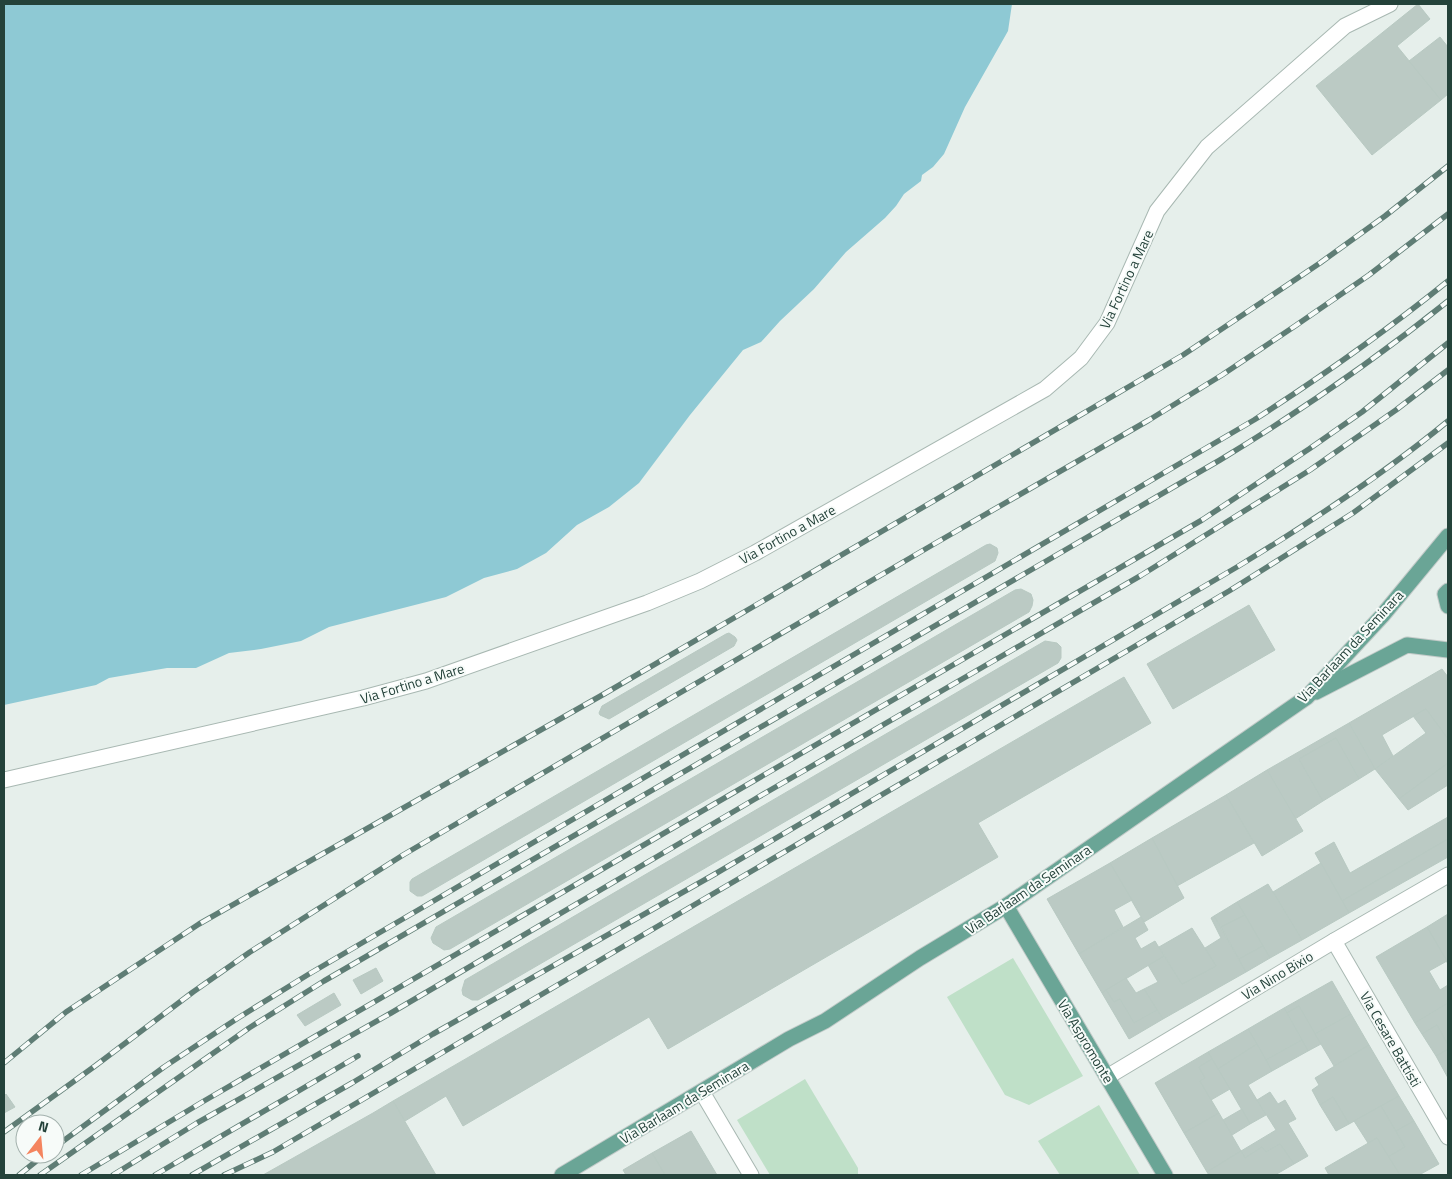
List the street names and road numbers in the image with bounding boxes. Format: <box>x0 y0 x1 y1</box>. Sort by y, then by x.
street label: Via Fortino a Mare <box>1094 226 1158 332</box>
street label: Via Fortino a Mare <box>735 499 839 569</box>
street label: Via Barlaam da Seminara <box>1292 585 1408 707</box>
street label: Via Fortino a Mare <box>358 657 466 709</box>
street label: Via Barlaam da Seminara <box>961 839 1095 939</box>
street label: Via Nino Bixio <box>1237 945 1317 1005</box>
street label: Via Cesare Battisti <box>1355 987 1427 1091</box>
street label: Via Aspromonte <box>1053 995 1119 1087</box>
street label: Via Barlaam da Seminara <box>616 1055 752 1149</box>

